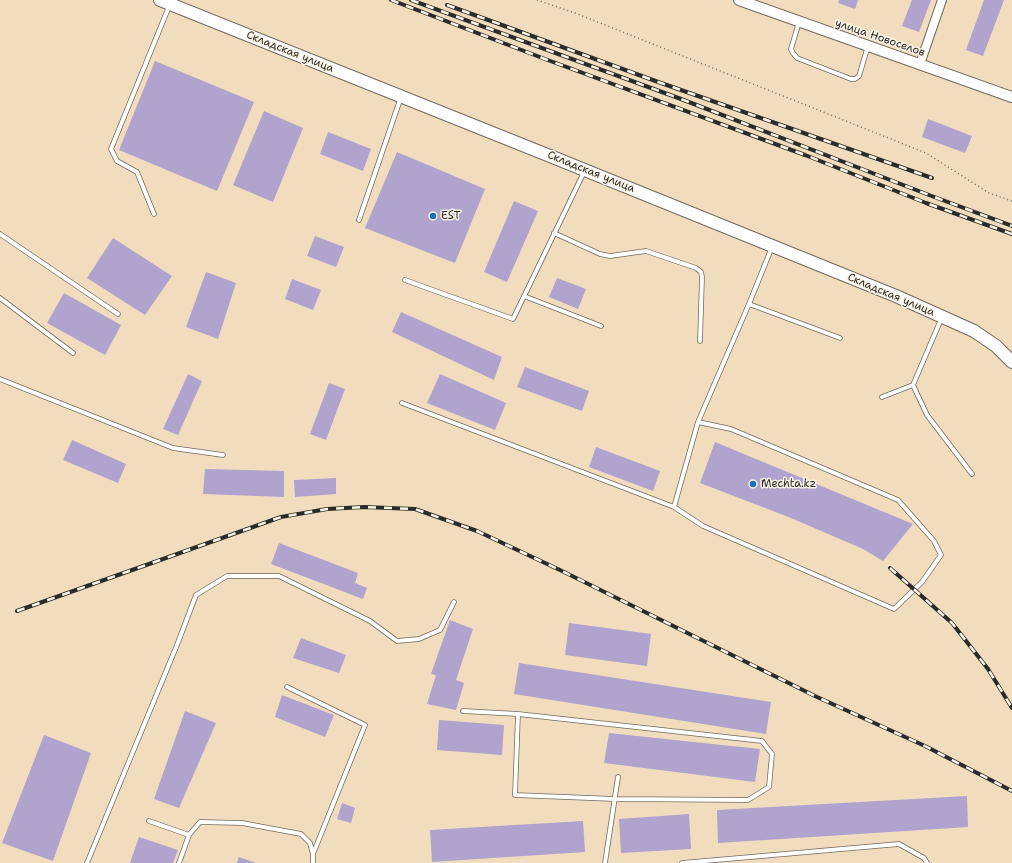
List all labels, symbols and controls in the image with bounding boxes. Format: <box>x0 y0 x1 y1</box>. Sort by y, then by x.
street label: улица Новоселов <box>833 16 927 60</box>
street label: Складская улица <box>244 28 336 76</box>
street label: Складская улица <box>545 148 637 196</box>
place label: EST <box>441 209 461 223</box>
marker: EST <box>428 211 438 221</box>
street label: Складская улица <box>846 271 936 319</box>
place label: Mechta.kz <box>761 477 816 491</box>
marker: Mechta.kz <box>748 479 758 489</box>

